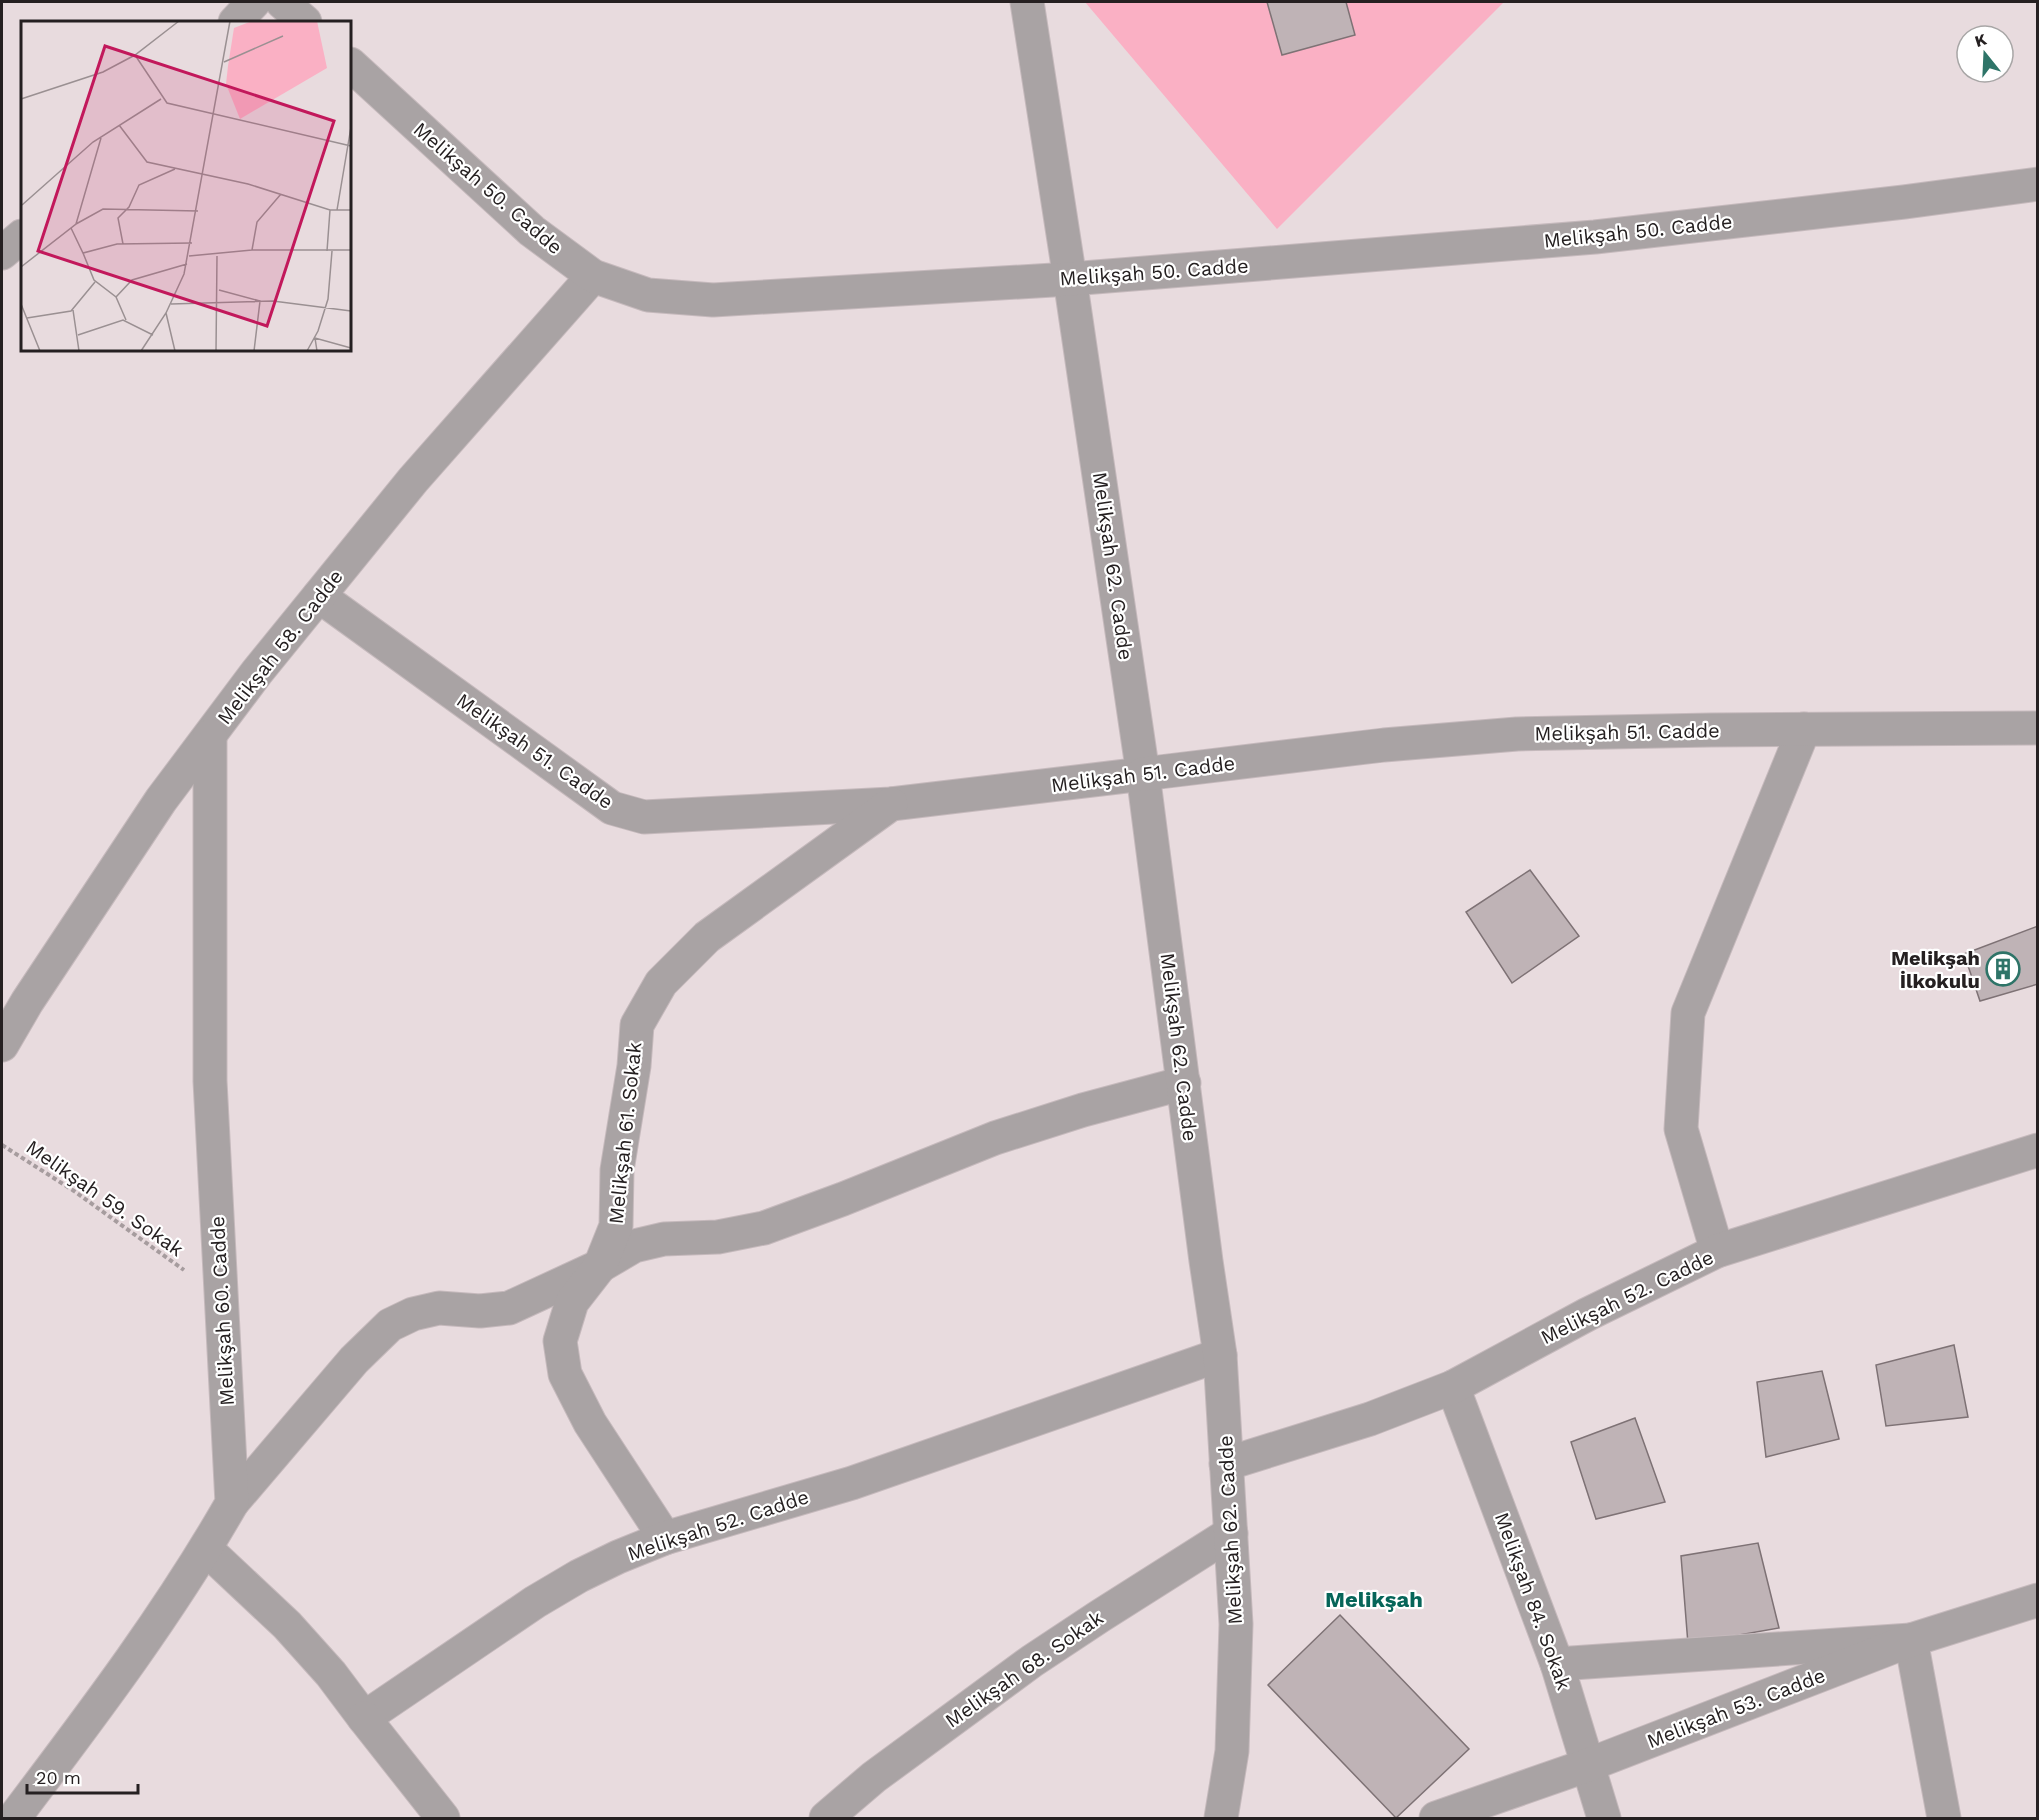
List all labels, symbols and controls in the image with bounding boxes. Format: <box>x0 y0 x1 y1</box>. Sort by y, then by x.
inset map <box>21 21 351 351</box>
north arrow <box>1955 24 2015 84</box>
text: K <box>1972 29 1989 51</box>
street label: Melikşah 50. Cadde <box>409 117 567 259</box>
street label: Melikşah 50. Cadde <box>1543 209 1733 253</box>
street label: Melikşah 50. Cadde <box>1059 253 1249 291</box>
street label: Melikşah 62. Cadde <box>1088 470 1138 662</box>
street label: Melikşah 58. Cadde <box>212 565 348 729</box>
street label: Melikşah 51. Cadde <box>452 688 618 814</box>
street label: Melikşah 51. Cadde <box>1534 718 1720 746</box>
street label: Melikşah 51. Cadde <box>1050 751 1236 797</box>
place label: Melikşah İlkokulu <box>1891 946 1980 993</box>
street label: Melikşah 62. Cadde <box>1156 951 1202 1143</box>
building icon: Melikşah İlkokulu <box>1985 951 2021 987</box>
street label: Melikşah 61. Sokak <box>604 1041 646 1225</box>
street label: Melikşah 59. Sokak <box>22 1135 188 1261</box>
street label: Melikşah 60. Cadde <box>205 1216 239 1406</box>
street label: Melikşah 52. Cadde <box>1537 1245 1717 1349</box>
street label: Melikşah 62. Cadde <box>1213 1435 1247 1625</box>
street label: Melikşah 52. Cadde <box>624 1484 812 1566</box>
street label: Melikşah 84. Sokak <box>1490 1509 1576 1693</box>
district label: Melikşah <box>1325 1587 1423 1612</box>
street label: Melikşah 68. Sokak <box>940 1605 1108 1733</box>
street label: Melikşah 53. Cadde <box>1643 1663 1829 1753</box>
scale bar <box>27 1757 138 1795</box>
text: 20 m <box>36 1767 81 1788</box>

